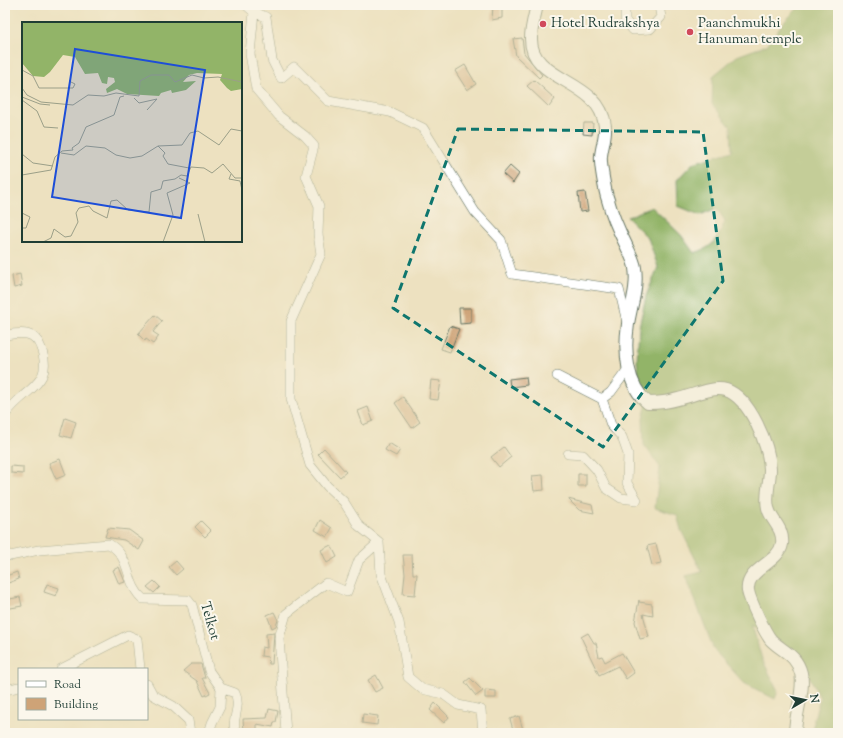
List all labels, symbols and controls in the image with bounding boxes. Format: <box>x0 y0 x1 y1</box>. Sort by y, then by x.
place label: Hotel Rudrakshya <box>551 14 660 34</box>
place label: Paanchmukhi Hanuman temple <box>698 14 802 50</box>
marker: Hotel Rudrakshya <box>538 19 548 29</box>
inset map <box>22 22 242 242</box>
marker: Paanchmukhi Hanuman temple <box>685 27 695 37</box>
street label: Telkot <box>194 600 224 643</box>
legend <box>18 668 148 720</box>
text: Road <box>54 676 81 694</box>
north arrow <box>785 680 825 720</box>
text: N <box>805 692 823 704</box>
text: Building <box>54 696 98 714</box>

